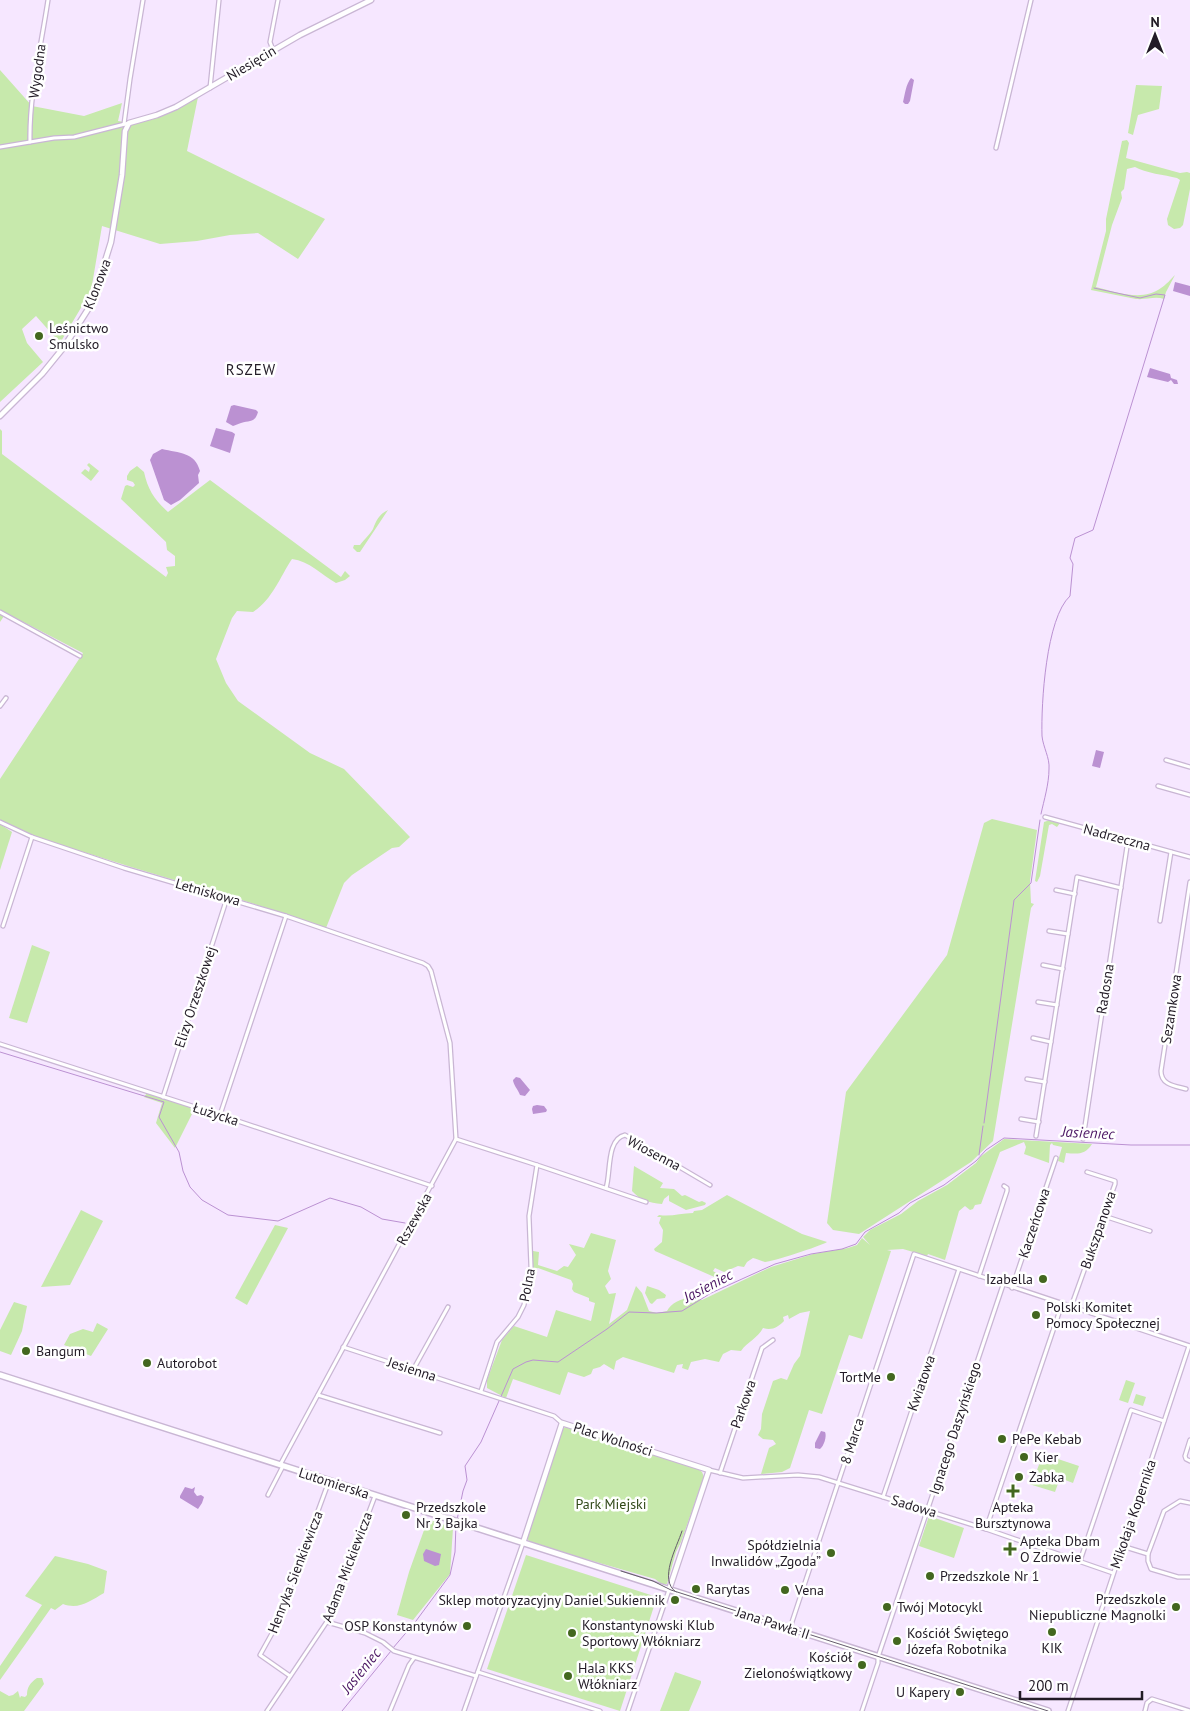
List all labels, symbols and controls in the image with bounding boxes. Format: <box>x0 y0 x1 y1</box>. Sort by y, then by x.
north arrow <box>1130 10 1180 60</box>
text: N <box>1150 13 1160 31</box>
street label: Niesięcin <box>223 41 279 85</box>
street label: Wygodna <box>24 43 50 99</box>
street label: Klonowa <box>79 256 115 312</box>
place label: Leśnictwo Smulsko <box>49 319 109 353</box>
marker: Leśnictwo Smulsko <box>33 330 45 342</box>
district label: RSZEW <box>226 360 276 379</box>
street label: Nadrzeczna <box>1082 819 1153 855</box>
street label: Letniskowa <box>173 874 243 910</box>
street label: Elizy Orzeszkowej <box>170 944 220 1050</box>
street label: Radosna <box>1092 963 1118 1015</box>
street label: Sezamkowa <box>1157 973 1185 1045</box>
street label: Łużycka <box>191 1098 241 1130</box>
water label: Jasieniec <box>1060 1122 1116 1143</box>
street label: Wiosenna <box>624 1131 684 1175</box>
street label: Kaczeńcowa <box>1014 1186 1054 1260</box>
street label: Bukszpanowa <box>1076 1189 1120 1271</box>
street label: Rszewska <box>392 1190 436 1248</box>
water label: Jasieniec <box>679 1264 736 1307</box>
street label: Polna <box>515 1267 539 1303</box>
place label: Izabella <box>986 1270 1033 1288</box>
marker: Izabella <box>1037 1273 1049 1285</box>
place label: Polski Komitet Pomocy Społecznej <box>1046 1298 1160 1332</box>
marker: Polski Komitet Pomocy Społecznej <box>1030 1309 1042 1321</box>
place label: Bangum <box>36 1342 85 1360</box>
marker: Bangum <box>20 1345 32 1357</box>
street label: Jesienna <box>384 1352 439 1385</box>
street label: Kwiatowa <box>903 1353 939 1413</box>
place label: Autorobot <box>157 1354 217 1372</box>
marker: Autorobot <box>141 1357 153 1369</box>
street label: Ignacego Daszyńskiego <box>925 1359 985 1497</box>
place label: TortMe <box>839 1368 881 1386</box>
marker: TortMe <box>885 1371 897 1383</box>
street label: Parkowa <box>726 1377 760 1431</box>
street label: 8 Marca <box>836 1416 868 1466</box>
street label: Plac Wolności <box>571 1418 655 1460</box>
place label: PePe Kebab <box>1012 1430 1082 1448</box>
marker: PePe Kebab <box>996 1433 1008 1445</box>
place label: Kier <box>1034 1448 1058 1466</box>
marker: Kier <box>1018 1451 1030 1463</box>
street label: Mikołaja Kopernika <box>1106 1457 1160 1571</box>
street label: Lutomierska <box>296 1463 372 1503</box>
place label: Żabka <box>1029 1468 1065 1486</box>
marker: Żabka <box>1013 1471 1025 1483</box>
marker: Apteka Bursztynowa <box>1007 1485 1019 1497</box>
street label: Sadowa <box>889 1491 939 1521</box>
park label: Park Miejski <box>575 1495 647 1513</box>
place label: Przedszkole Nr 3 Bajka <box>416 1498 486 1532</box>
place label: Apteka Bursztynowa <box>975 1498 1051 1532</box>
street label: Henryka Sienkiewicza <box>263 1508 327 1636</box>
street label: Adama Mickiewicza <box>318 1509 376 1625</box>
marker: Przedszkole Nr 3 Bajka <box>400 1509 412 1521</box>
place label: Apteka Dbam O Zdrowie <box>1020 1532 1100 1566</box>
place label: Spółdzielnia Inwalidów „Zgoda” <box>711 1536 821 1570</box>
marker: Apteka Dbam O Zdrowie <box>1004 1543 1016 1555</box>
marker: Spółdzielnia Inwalidów „Zgoda” <box>825 1547 837 1559</box>
place label: Przedszkole Nr 1 <box>940 1567 1039 1585</box>
marker: Przedszkole Nr 1 <box>924 1570 936 1582</box>
place label: Rarytas <box>706 1580 750 1598</box>
place label: Vena <box>794 1581 824 1599</box>
marker: Rarytas <box>690 1583 702 1595</box>
marker: Vena <box>779 1584 791 1596</box>
place label: Przedszkole Niepubliczne Magnolki <box>1029 1590 1166 1624</box>
place label: Sklep motoryzacyjny Daniel Sukiennik <box>438 1591 665 1609</box>
marker: Sklep motoryzacyjny Daniel Sukiennik <box>669 1594 681 1606</box>
place label: Twój Motocykl <box>897 1598 982 1616</box>
marker: Twój Motocykl <box>881 1601 893 1613</box>
marker: Przedszkole Niepubliczne Magnolki <box>1170 1601 1182 1613</box>
street label: Jana Pawła II <box>733 1602 812 1643</box>
place label: Konstantynowski Klub Sportowy Włókniarz <box>582 1616 715 1650</box>
place label: OSP Konstantynów <box>344 1617 458 1635</box>
marker: OSP Konstantynów <box>461 1620 473 1632</box>
place label: Kościół Świętego Józefa Robotnika <box>906 1624 1009 1658</box>
marker: KIK <box>1046 1626 1058 1638</box>
marker: Konstantynowski Klub Sportowy Włókniarz <box>566 1627 578 1639</box>
marker: Kościół Świętego Józefa Robotnika <box>891 1635 903 1647</box>
place label: KIK <box>1041 1639 1063 1657</box>
water label: Jasieniec <box>336 1643 385 1698</box>
place label: Kościół Zielonoświątkowy <box>744 1648 852 1682</box>
place label: Hala KKS Włókniarz <box>578 1659 637 1693</box>
marker: Kościół Zielonoświątkowy <box>856 1659 868 1671</box>
scale bar <box>1020 1668 1142 1700</box>
marker: Hala KKS Włókniarz <box>562 1670 574 1682</box>
text: 200 m <box>1028 1676 1069 1695</box>
place label: U Kapery <box>896 1683 950 1701</box>
marker: U Kapery <box>954 1686 966 1698</box>

